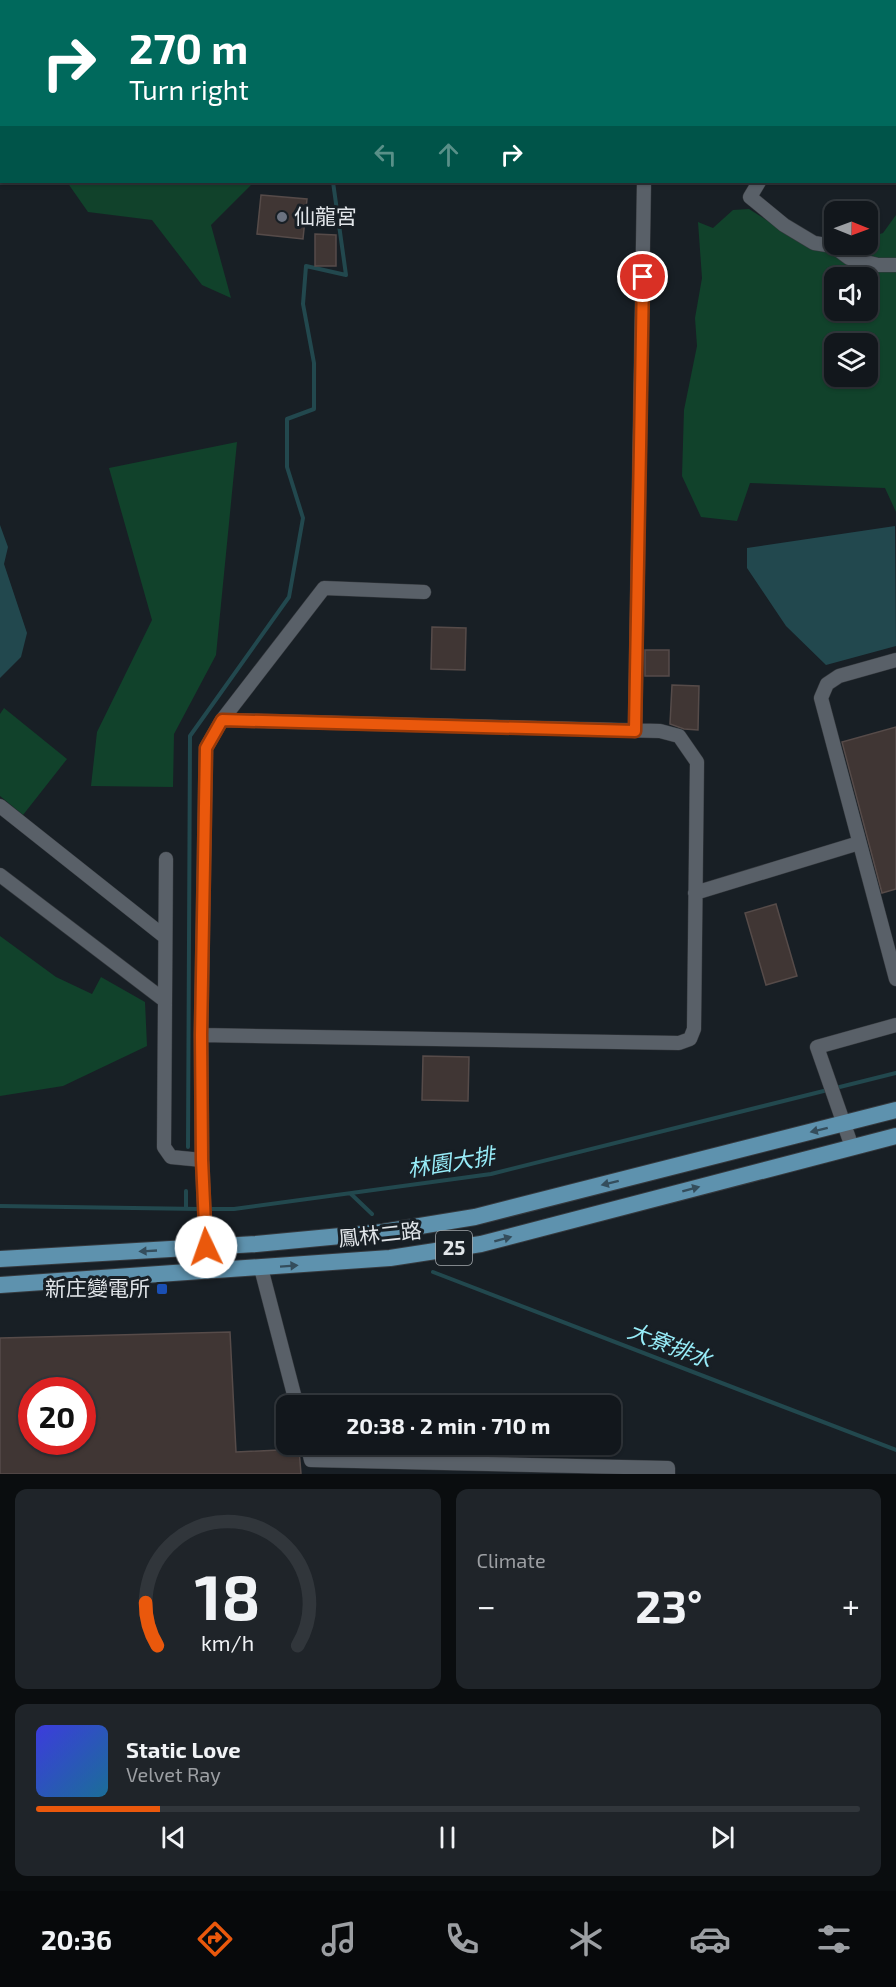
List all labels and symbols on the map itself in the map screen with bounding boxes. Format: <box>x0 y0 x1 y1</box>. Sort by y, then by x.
north arrow <box>824 201 878 255</box>
place label: 仙龍宮 <box>294 203 357 228</box>
marker: 仙龍宮 <box>275 210 289 224</box>
pin <box>617 251 668 302</box>
one-way arrow <box>810 1125 828 1135</box>
water label: 林園大排 <box>405 1141 499 1181</box>
one-way arrow <box>600 1179 618 1188</box>
one-way arrow <box>682 1184 701 1194</box>
position arrow <box>174 1215 238 1279</box>
street label: 鳳林二路 <box>337 1217 423 1250</box>
road number: 25 <box>436 1231 472 1265</box>
one-way arrow <box>494 1233 512 1243</box>
one-way arrow <box>138 1246 157 1255</box>
one-way arrow <box>279 1261 298 1271</box>
place label: 新庄變電所 <box>45 1275 150 1300</box>
marker: 新庄變電所 <box>155 1282 169 1296</box>
water label: 大寮排水 <box>625 1316 717 1372</box>
speed limit sign: 20 <box>18 1377 96 1455</box>

